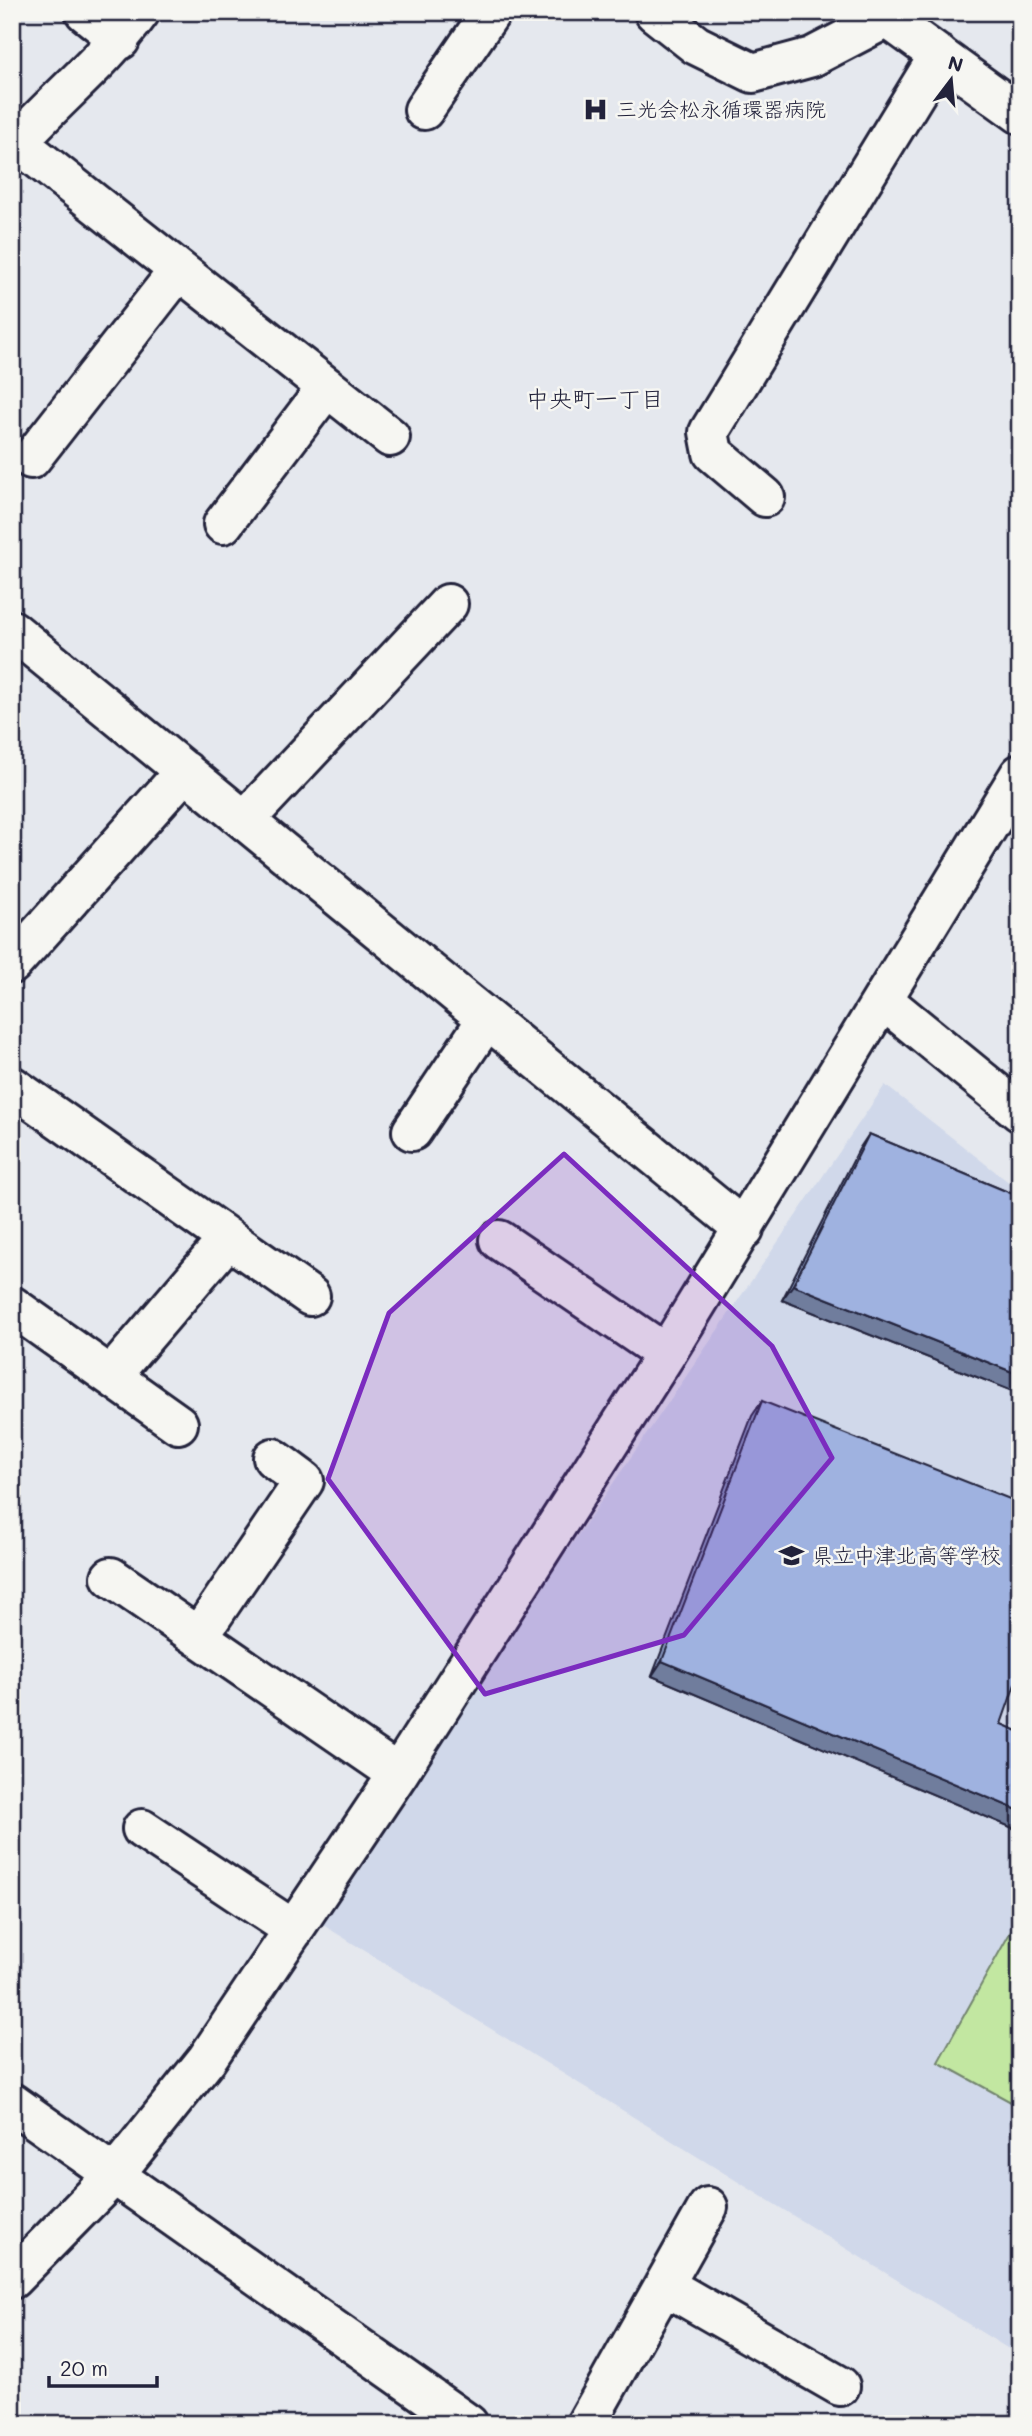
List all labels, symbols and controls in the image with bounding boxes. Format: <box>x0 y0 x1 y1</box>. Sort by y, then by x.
north arrow <box>916 46 986 116</box>
text: N <box>945 49 966 77</box>
place label: 三光会松永循環器病院 <box>616 95 826 122</box>
hospital icon: 三光会松永循環器病院 <box>582 96 610 124</box>
district label: 中央町一丁目 <box>526 383 664 413</box>
place label: 県立中津北高等学校 <box>812 1541 1001 1568</box>
school or university icon: 県立中津北高等学校 <box>778 1542 806 1570</box>
scale bar <box>49 2345 158 2389</box>
text: 20 m <box>60 2354 108 2381</box>

